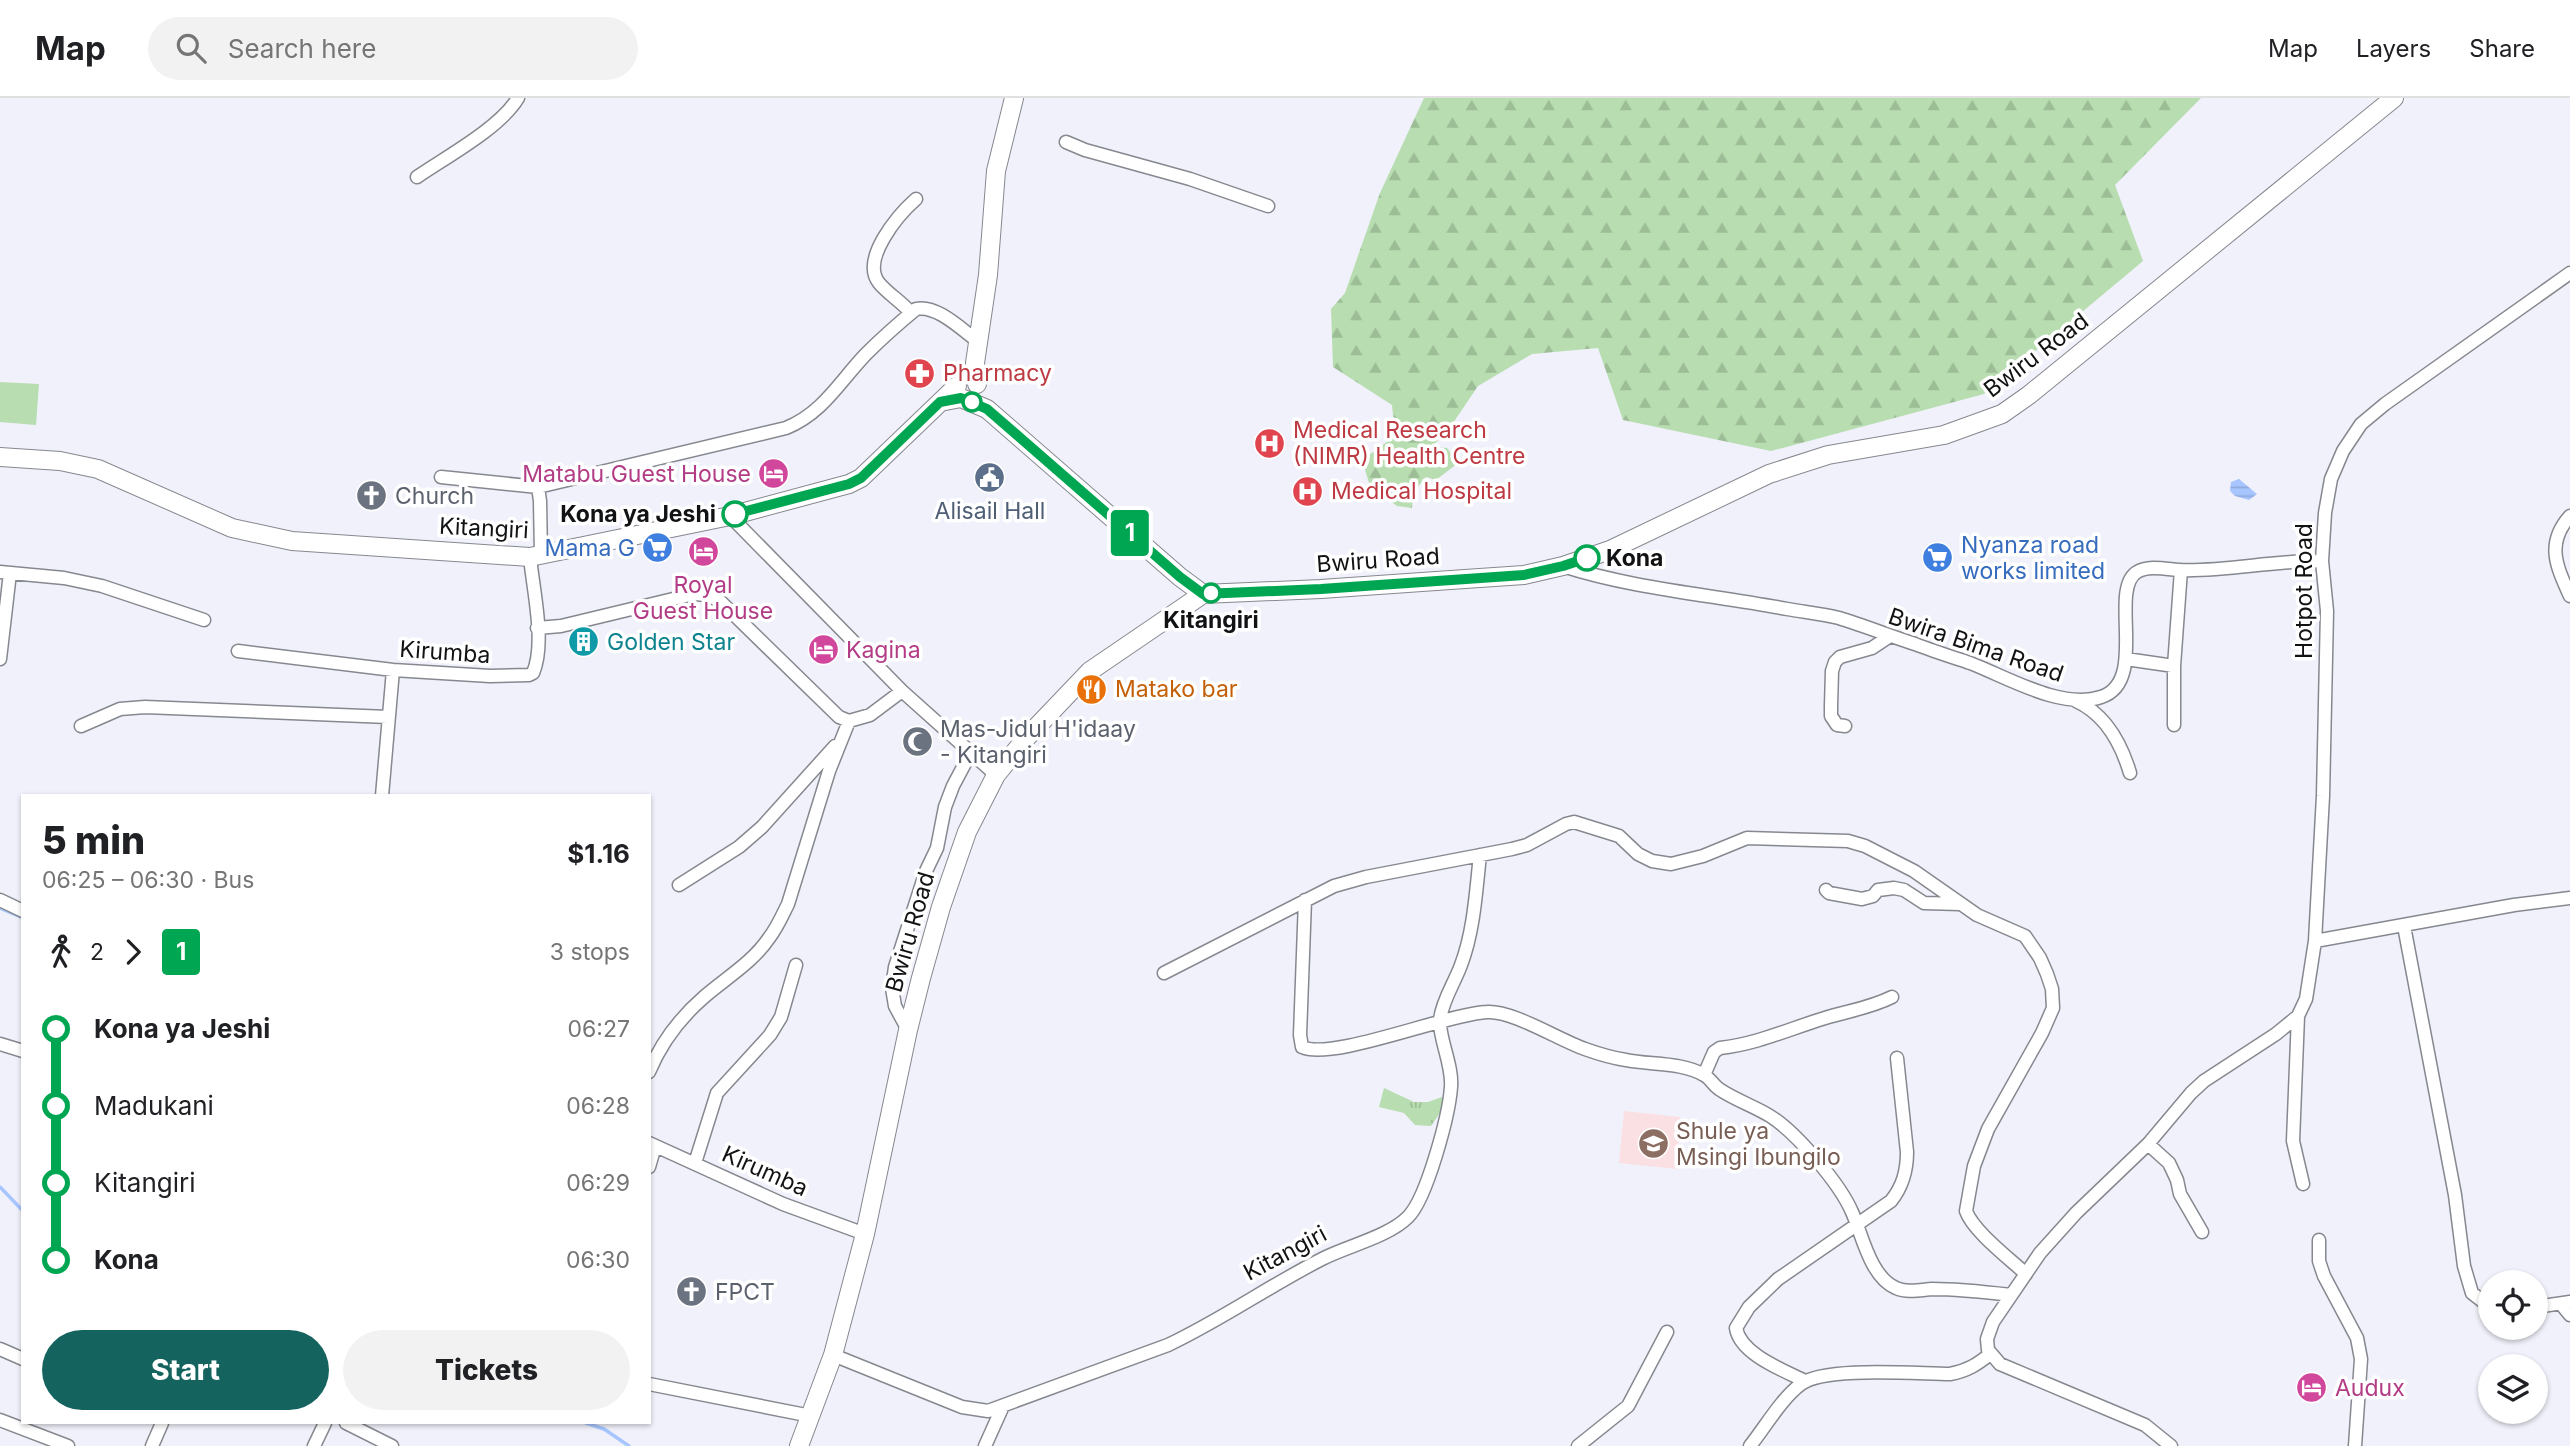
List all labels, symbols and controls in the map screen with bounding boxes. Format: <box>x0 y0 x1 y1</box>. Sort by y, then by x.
search box <box>148 17 638 80</box>
text: Map <box>35 28 106 68</box>
icon: search <box>172 29 210 67</box>
text: Search here <box>228 33 376 64</box>
text: Map <box>2268 34 2318 63</box>
text: Layers <box>2356 34 2431 63</box>
text: Share <box>2469 34 2535 63</box>
street label: Bwiru Road <box>1978 307 2094 403</box>
pharmacy icon: Pharmacy <box>903 356 937 390</box>
place label: Pharmacy <box>943 359 1052 387</box>
unlabelled marker <box>962 392 982 412</box>
place label: Medical Research (NIMR) Health Centre <box>1293 416 1525 470</box>
hospital icon: Medical Research (NIMR) Health Centre <box>1253 426 1287 460</box>
hotel icon: Matabu Guest House <box>757 457 791 491</box>
place label: Matabu Guest House <box>522 460 751 488</box>
public building icon: Alisail Hall <box>973 460 1007 494</box>
hospital icon: Medical Hospital <box>1291 474 1325 508</box>
place label: Medical Hospital <box>1331 477 1512 505</box>
church icon: Church <box>355 479 389 513</box>
place label: Church <box>395 482 474 510</box>
place label: Alisail Hall <box>935 497 1045 525</box>
place label: Kona ya Jeshi <box>560 500 716 528</box>
marker: Kona ya Jeshi <box>722 501 748 527</box>
line badge: 1 <box>1107 510 1153 556</box>
street label: Kitangiri <box>438 512 530 544</box>
text: 1 <box>1125 518 1135 547</box>
street label: Hotpot Road <box>2290 523 2318 659</box>
supermarket icon: Mama G <box>641 531 675 565</box>
place label: Nyanza road works limited <box>1961 531 2105 585</box>
place label: Mama G <box>545 534 635 562</box>
hotel icon: Royal Guest House <box>686 534 720 568</box>
supermarket icon: Nyanza road works limited <box>1921 541 1955 575</box>
street label: Bwiru Road <box>1315 542 1441 578</box>
place label: Kona <box>1606 544 1663 572</box>
marker: Kona <box>1574 545 1600 571</box>
place label: Royal Guest House <box>633 571 773 625</box>
marker: Kitangiri <box>1201 583 1221 603</box>
street label: Bwira Bima Road <box>1885 602 2067 688</box>
place label: Kitangiri <box>1163 606 1259 634</box>
building icon: Golden Star <box>567 625 601 659</box>
place label: Golden Star <box>607 628 735 656</box>
hotel icon: Kagina <box>806 633 840 667</box>
street label: Kirumba <box>399 635 491 669</box>
place label: Kagina <box>846 636 921 664</box>
restaurant icon: Matako bar <box>1075 672 1109 706</box>
place label: Matako bar <box>1115 675 1238 703</box>
place label: Mas-Jidul H'idaay - Kitangiri <box>940 715 1136 769</box>
mosque icon: Mas-Jidul H'idaay - Kitangiri <box>900 725 934 759</box>
text: 5 min <box>42 817 145 863</box>
text: $1.16 <box>567 838 630 869</box>
text: 06:25 – 06:30 · Bus <box>42 866 254 894</box>
street label: Bwiru Road <box>880 869 940 995</box>
icon: walk <box>42 933 80 971</box>
icon: forward <box>114 933 152 971</box>
text: 1 <box>176 937 186 966</box>
text: 2 <box>90 938 104 966</box>
text: 3 stops <box>550 938 630 966</box>
text: Kona ya Jeshi <box>94 1013 270 1044</box>
text: 06:27 <box>568 1015 630 1043</box>
text: Madukani <box>94 1090 214 1121</box>
text: 06:28 <box>566 1092 630 1120</box>
place label: Shule ya Msingi Ibungilo <box>1676 1117 1841 1171</box>
school or university icon: Shule ya Msingi Ibungilo <box>1636 1127 1670 1161</box>
street label: Kirumba <box>718 1140 812 1202</box>
text: Kitangiri <box>94 1167 196 1198</box>
text: 06:29 <box>566 1169 630 1197</box>
street label: Kitangiri <box>1239 1220 1331 1286</box>
text: Kona <box>94 1244 159 1275</box>
text: 06:30 <box>566 1246 630 1274</box>
map controls <box>2478 1270 2548 1424</box>
button: locate <box>2478 1270 2548 1340</box>
church icon: FPCT <box>675 1275 709 1309</box>
place label: FPCT <box>715 1278 775 1306</box>
button: Start <box>42 1330 329 1410</box>
button: Tickets <box>343 1330 630 1410</box>
button: layers <box>2478 1354 2548 1424</box>
hotel icon: Audux <box>2295 1371 2329 1405</box>
place label: Audux <box>2335 1374 2405 1402</box>

